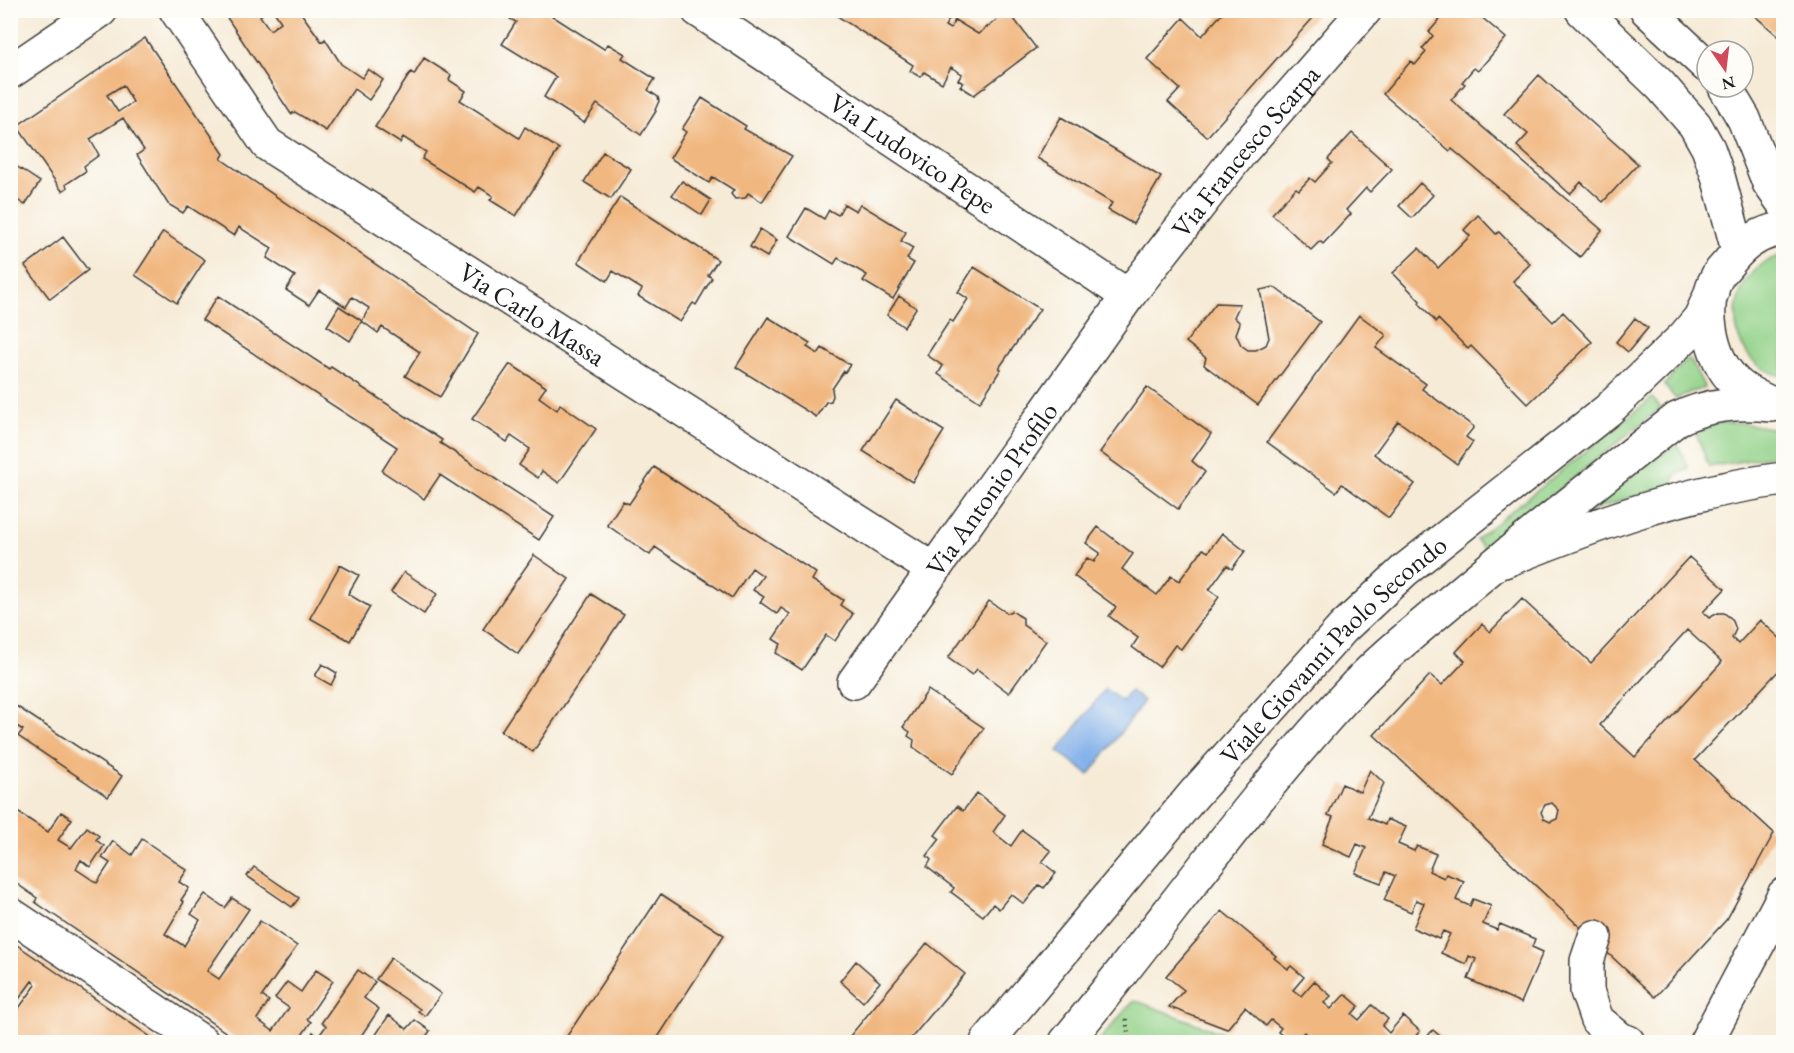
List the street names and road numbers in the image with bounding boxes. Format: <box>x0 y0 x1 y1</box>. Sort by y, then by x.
street label: Via Francesco Scarpa <box>1163 57 1327 244</box>
street label: Via Ludovico Pepe <box>823 85 1003 221</box>
street label: Via Carlo Massa <box>452 254 613 374</box>
street label: Via Antonio Profilo <box>917 395 1065 583</box>
street label: Viale Giovanni Paolo Secondo <box>1212 527 1454 772</box>

